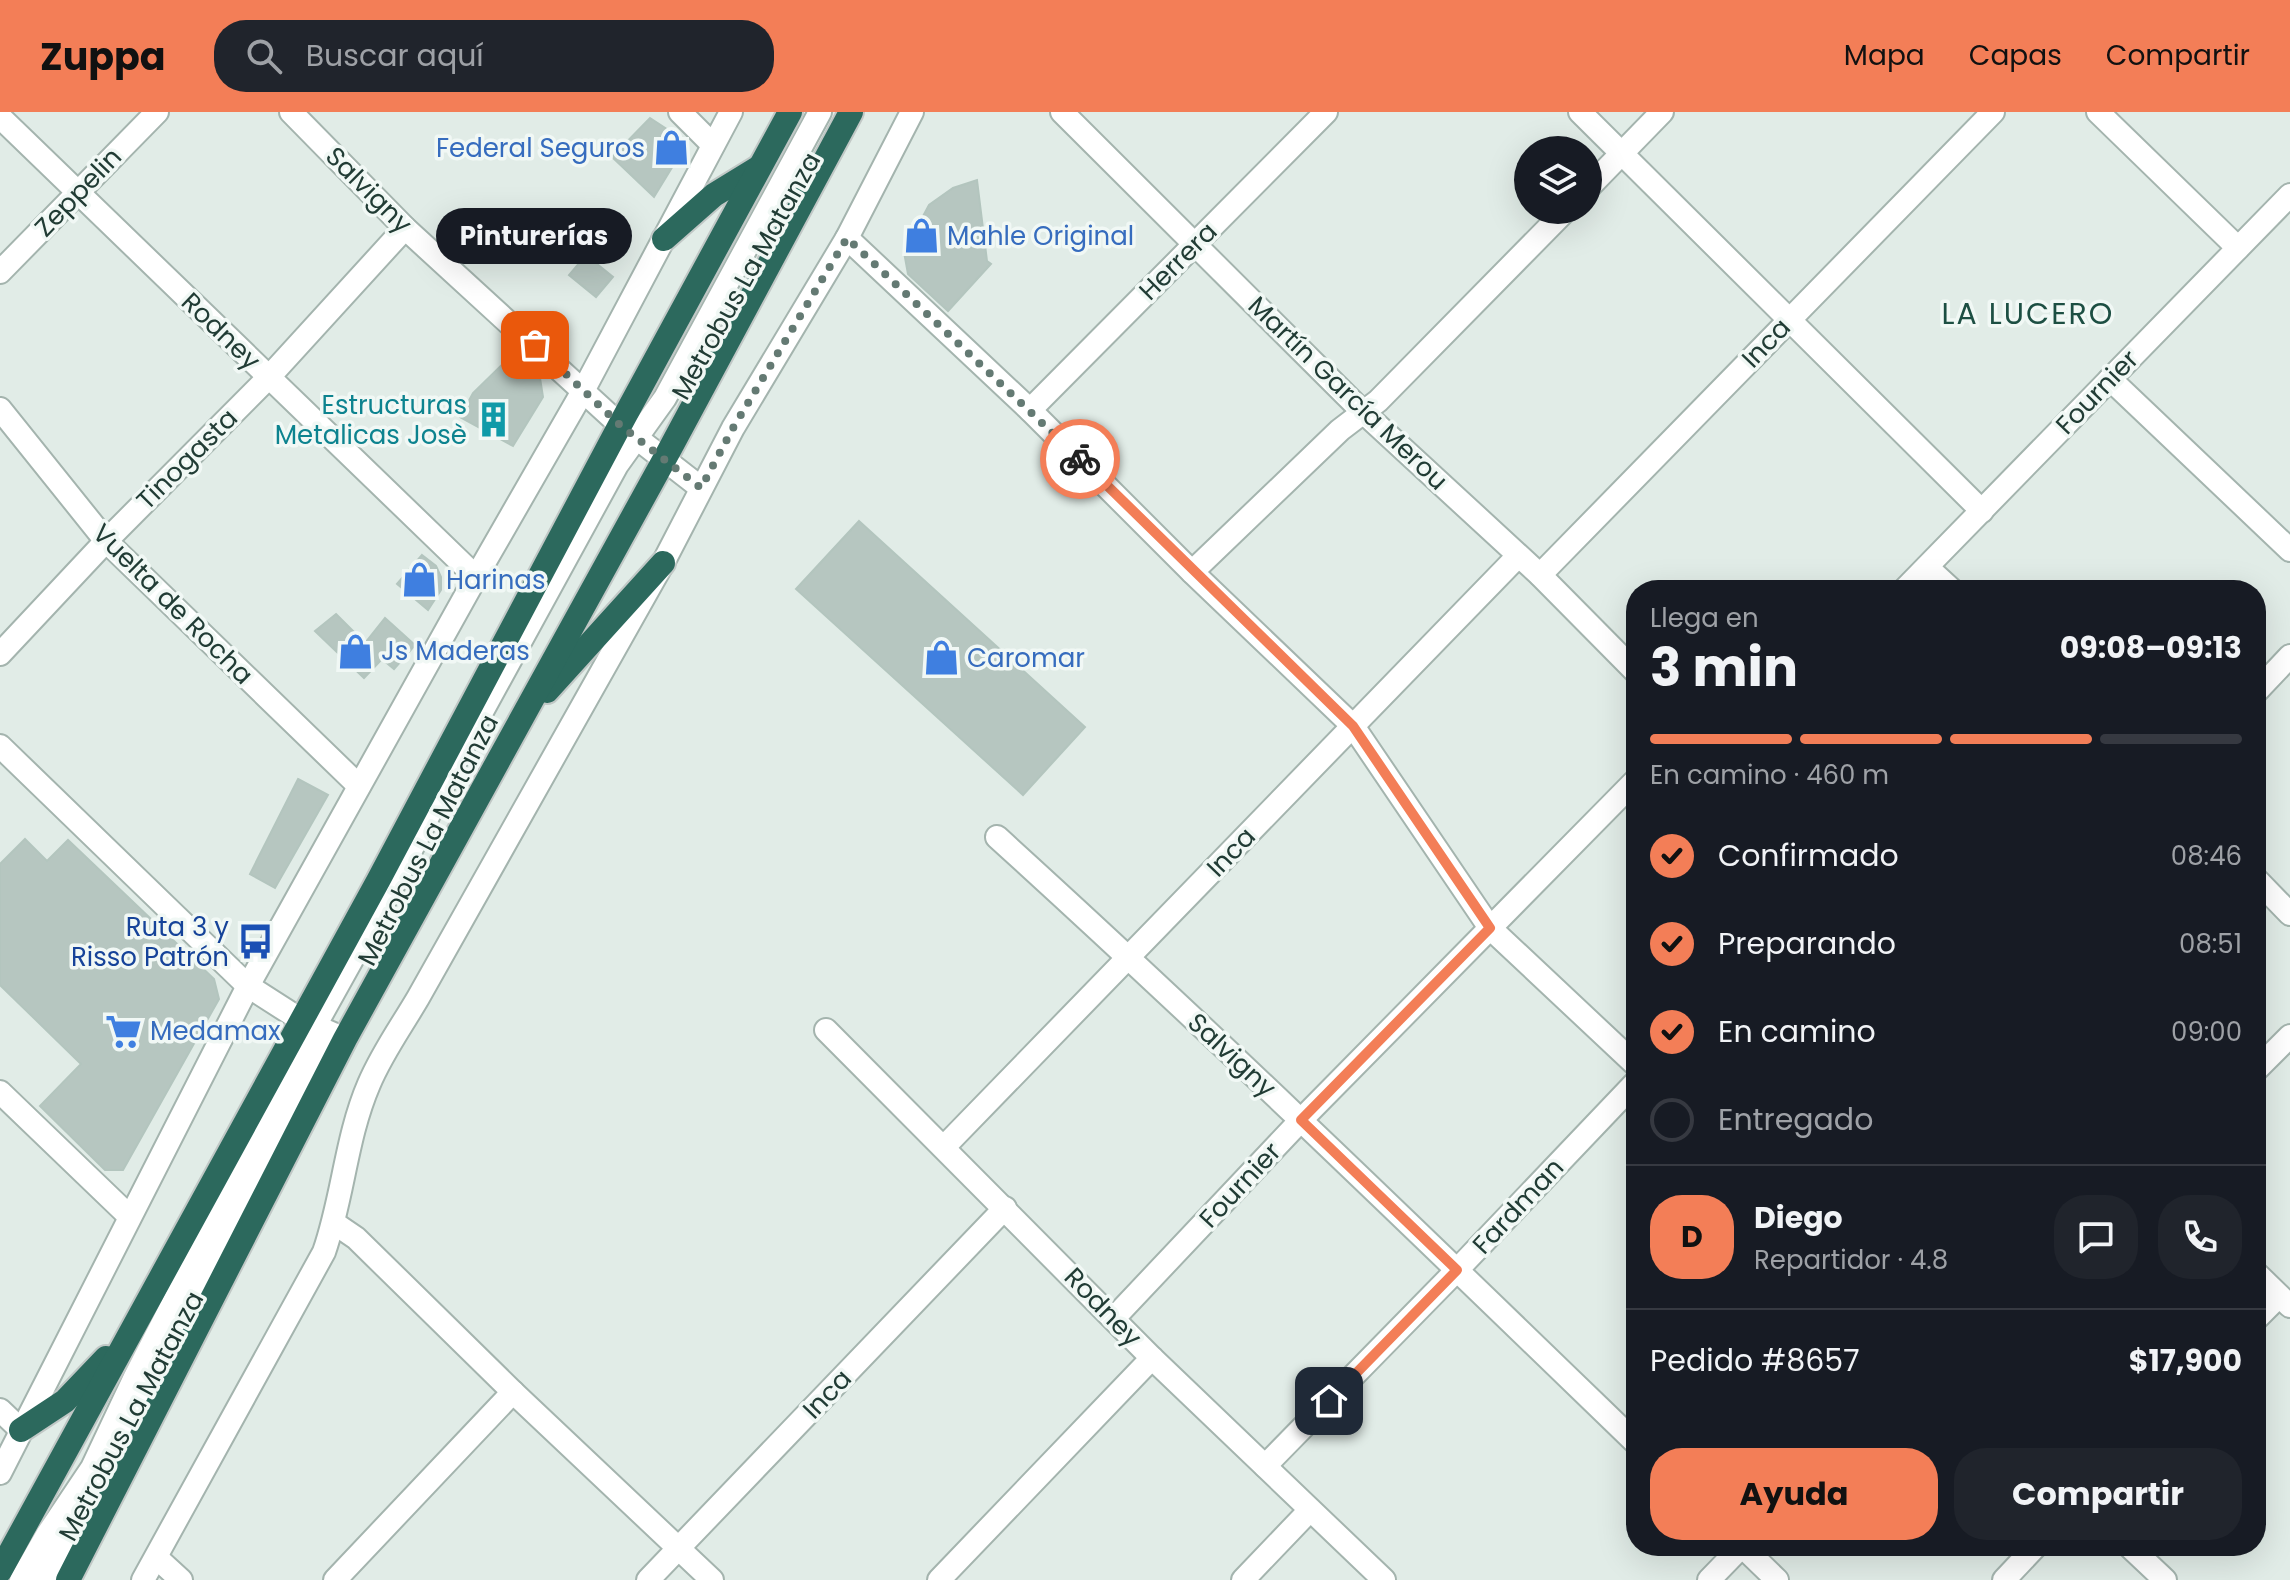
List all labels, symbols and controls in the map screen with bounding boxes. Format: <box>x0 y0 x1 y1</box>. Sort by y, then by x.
search box <box>214 20 774 92</box>
text: Zuppa <box>40 30 166 83</box>
icon: search <box>242 34 286 78</box>
text: Buscar aquí <box>306 34 484 77</box>
text: Mapa <box>1844 36 1925 75</box>
text: Capas <box>1969 36 2062 75</box>
text: Compartir <box>2106 36 2250 75</box>
shop icon: Federal Seguros <box>652 129 690 167</box>
place label: Federal Seguros <box>436 130 645 166</box>
map controls <box>1514 136 1602 224</box>
button: layers <box>1514 136 1602 224</box>
street label: Salvigny <box>318 139 421 242</box>
street label: Zeppelin <box>27 140 129 244</box>
street label: Metrobus La Matanza <box>663 146 829 406</box>
callout: Pinturerías <box>437 209 633 265</box>
street label: Herrera <box>1131 214 1225 308</box>
shop icon: Mahle Original <box>902 217 940 255</box>
text: Pinturerías <box>460 218 608 254</box>
place label: Mahle Original <box>947 218 1134 254</box>
street label: Rodney <box>173 284 269 378</box>
street label: Martín García Merou <box>1240 288 1456 498</box>
district label: LA LUCERO <box>1942 292 2114 335</box>
street label: Inca <box>1733 310 1799 376</box>
pin <box>501 311 569 379</box>
icon: bag <box>513 323 557 367</box>
street label: Fournier <box>2048 342 2146 442</box>
place label: Estructuras Metalicas Josè <box>275 387 467 453</box>
street label: Tinogasta <box>128 400 246 518</box>
building icon: Estructuras Metalicas Josè <box>474 401 512 439</box>
courier <box>1040 419 1120 499</box>
icon: bike <box>1058 437 1102 481</box>
street label: Vuelta de Rocha <box>85 516 261 692</box>
shop icon: Harinas <box>401 561 439 599</box>
place label: Harinas <box>446 562 545 598</box>
text: Llega en <box>1650 600 1759 636</box>
text: 09:08–09:13 <box>2060 626 2242 669</box>
text: 3 min <box>1650 631 1798 704</box>
shop icon: Js Maderas <box>336 632 374 670</box>
place label: Js Maderas <box>381 633 530 669</box>
shop icon: Caromar <box>922 639 960 677</box>
place label: Caromar <box>967 640 1085 676</box>
street label: Metrobus La Matanza <box>349 708 507 972</box>
text: En camino · 460 m <box>1650 757 1889 793</box>
street label: Inca <box>1198 819 1264 885</box>
icon: check <box>1650 834 1694 878</box>
text: Confirmado <box>1718 834 1899 877</box>
text: 08:46 <box>2171 838 2242 874</box>
place label: Ruta 3 y Risso Patrón <box>71 909 229 975</box>
icon: check <box>1650 922 1694 966</box>
text: Preparando <box>1718 922 1896 965</box>
bus stop icon: Ruta 3 y Risso Patrón <box>236 923 274 961</box>
text: 08:51 <box>2179 926 2242 962</box>
street label: Salvigny <box>1180 1005 1284 1106</box>
icon: check <box>1650 1010 1694 1054</box>
text: En camino <box>1718 1010 1876 1053</box>
supermarket icon: Medamax <box>105 1012 143 1050</box>
place label: Medamax <box>150 1013 281 1049</box>
text: 09:00 <box>2171 1014 2242 1050</box>
text: Entregado <box>1718 1098 1873 1141</box>
street label: Fournier <box>1191 1134 1289 1236</box>
street label: Fardman <box>1464 1150 1572 1262</box>
button: chat <box>2054 1195 2138 1279</box>
button: phone <box>2158 1195 2242 1279</box>
text: Diego <box>1754 1196 1843 1239</box>
text: D <box>1681 1215 1703 1258</box>
text: Repartidor · 4.8 <box>1754 1242 1948 1278</box>
street label: Rodney <box>1056 1259 1150 1355</box>
street label: Metrobus La Matanza <box>50 1285 212 1547</box>
text: Pedido #8657 <box>1650 1339 1860 1382</box>
text: $17,900 <box>2129 1339 2242 1382</box>
street label: Inca <box>794 1361 860 1427</box>
pin <box>1295 1367 1363 1435</box>
icon: home <box>1307 1379 1351 1423</box>
button: Ayuda <box>1650 1448 1938 1540</box>
button: Compartir <box>1954 1448 2242 1540</box>

